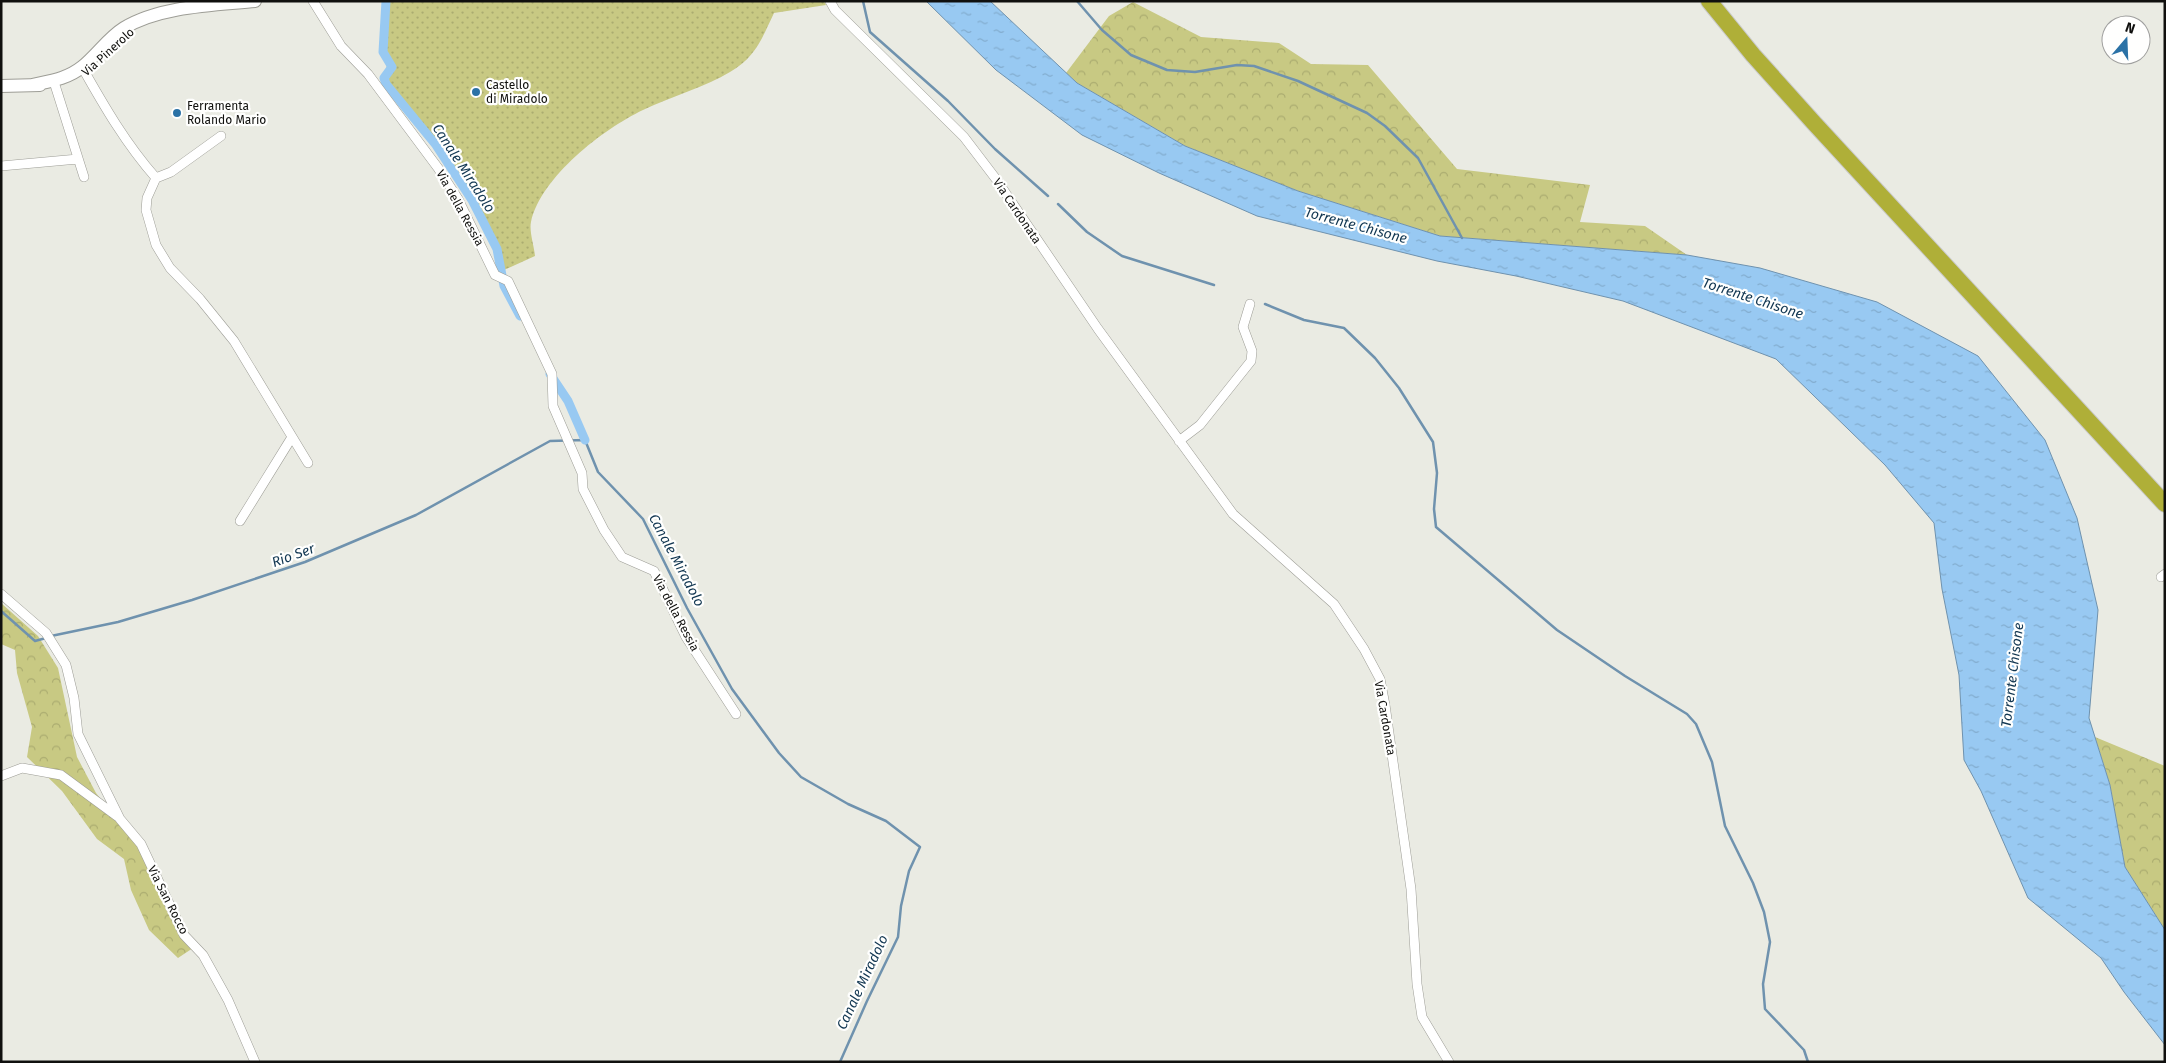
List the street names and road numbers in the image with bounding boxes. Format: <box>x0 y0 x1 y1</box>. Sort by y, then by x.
street label: Via Pinerolo <box>79 25 137 79</box>
street label: Via della Ressia <box>433 168 487 248</box>
street label: Via Cardonata <box>990 176 1044 246</box>
street label: Via della Ressia <box>650 572 702 654</box>
street label: Via Cardonata <box>1372 680 1398 756</box>
street label: Via San Rocco <box>145 863 191 937</box>

